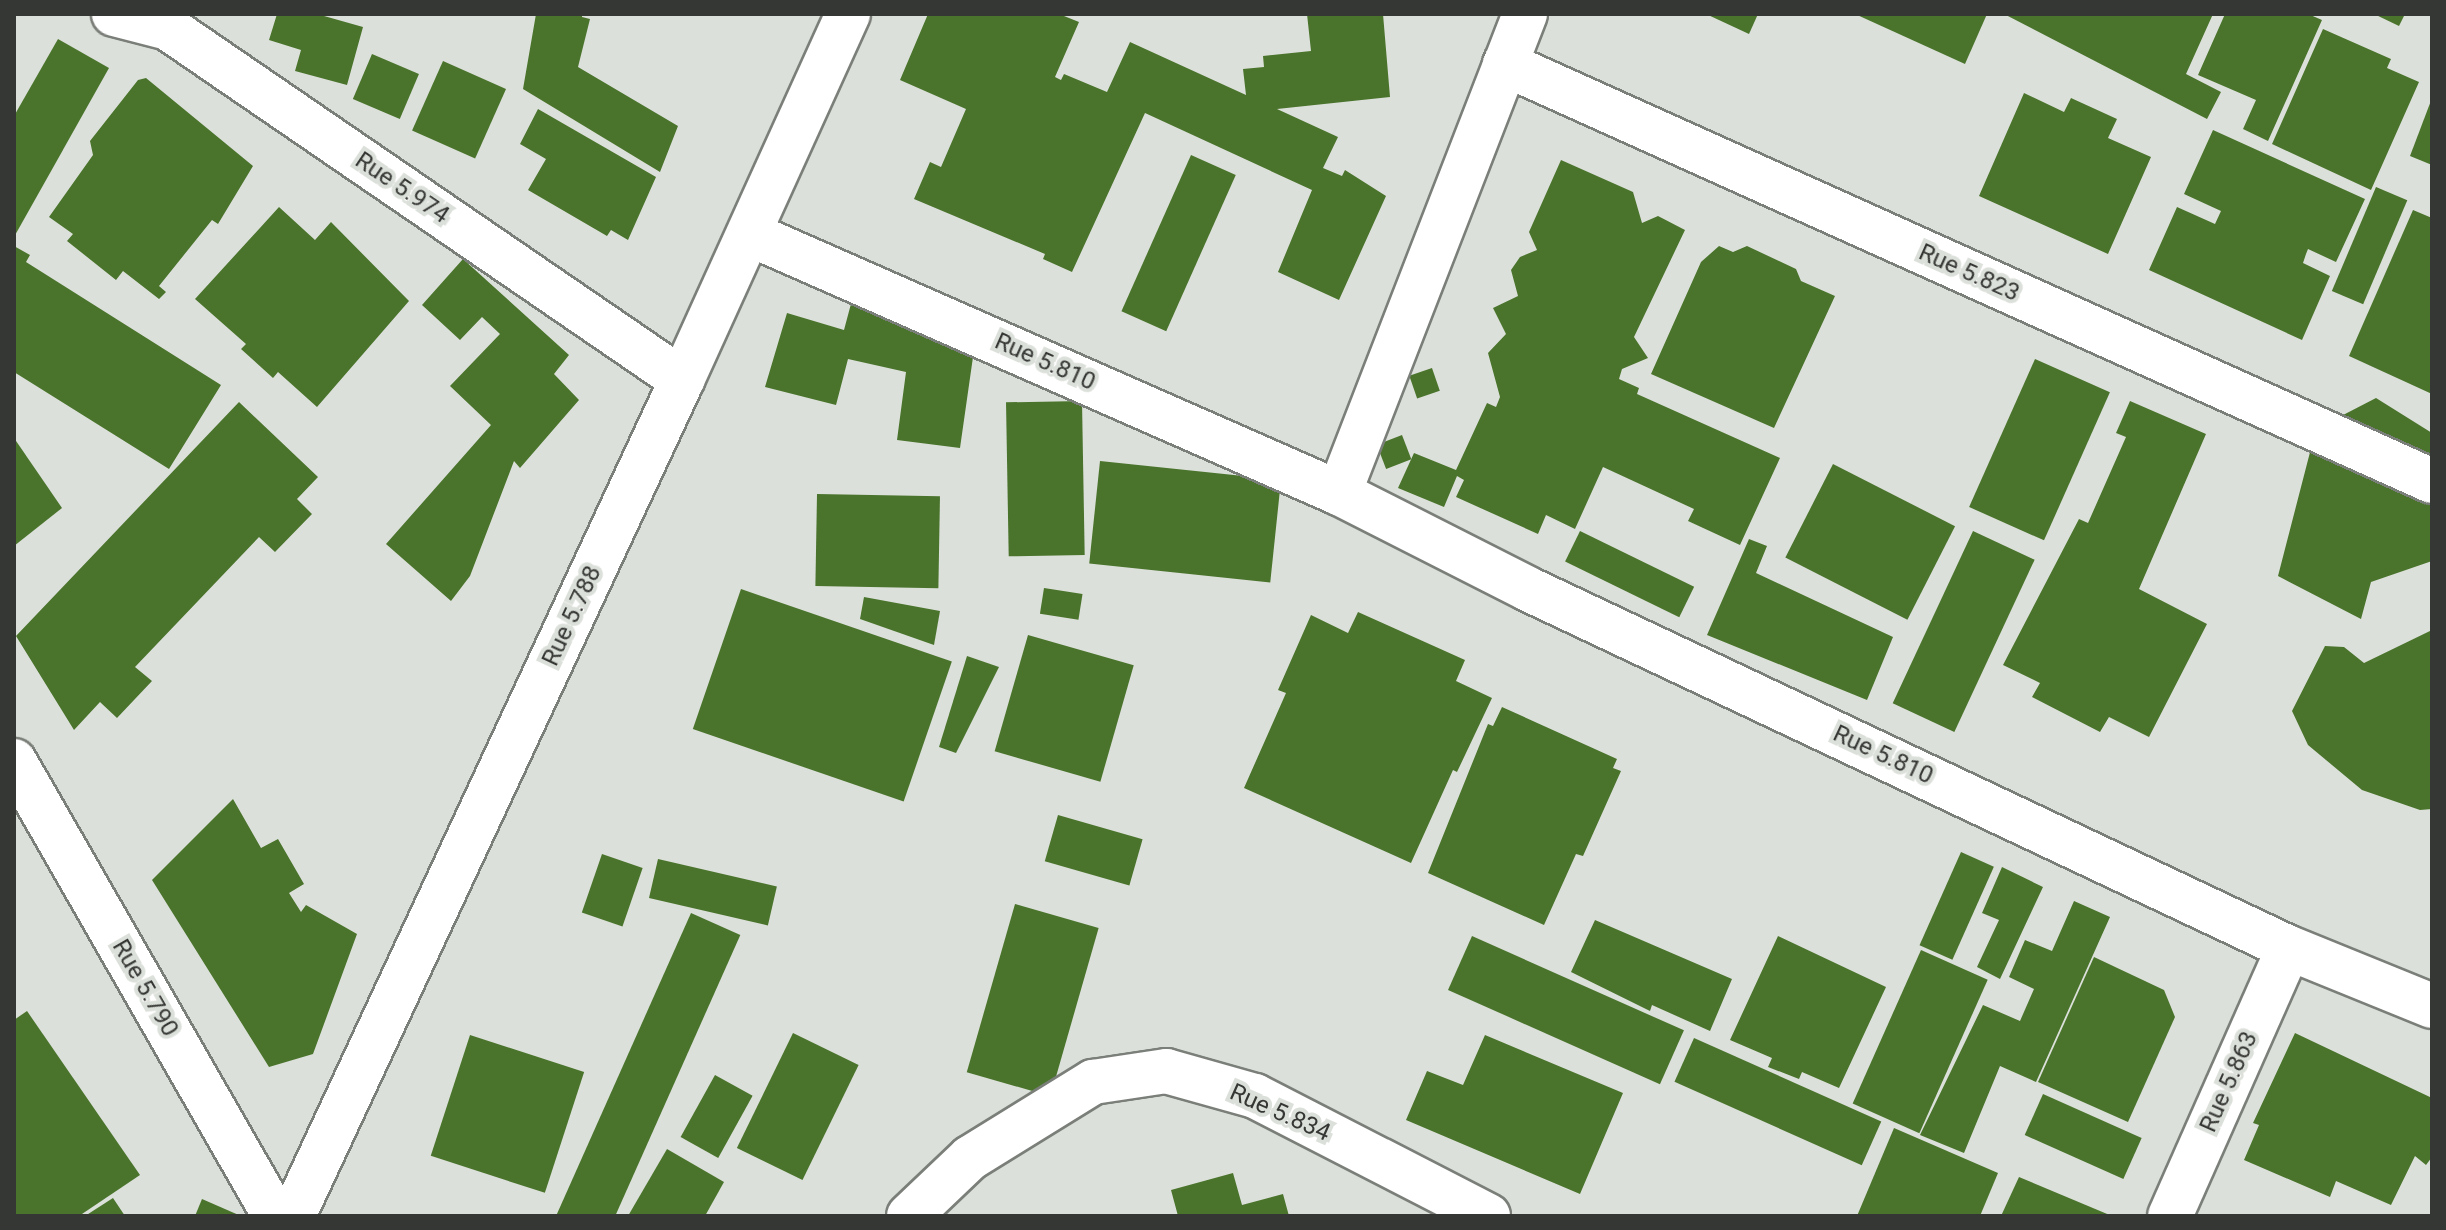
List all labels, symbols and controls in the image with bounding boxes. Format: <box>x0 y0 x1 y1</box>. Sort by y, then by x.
street label: Rue 5.974 <box>350 146 454 230</box>
street label: Rue 5.823 <box>1914 238 2024 308</box>
street label: Rue 5.810 <box>990 327 1100 397</box>
street label: Rue 5.788 <box>536 561 608 671</box>
street label: Rue 5.810 <box>1828 719 1938 791</box>
street label: Rue 5.790 <box>106 934 184 1042</box>
street label: Rue 5.863 <box>2194 1027 2264 1137</box>
street label: Rue 5.834 <box>1225 1078 1335 1148</box>

